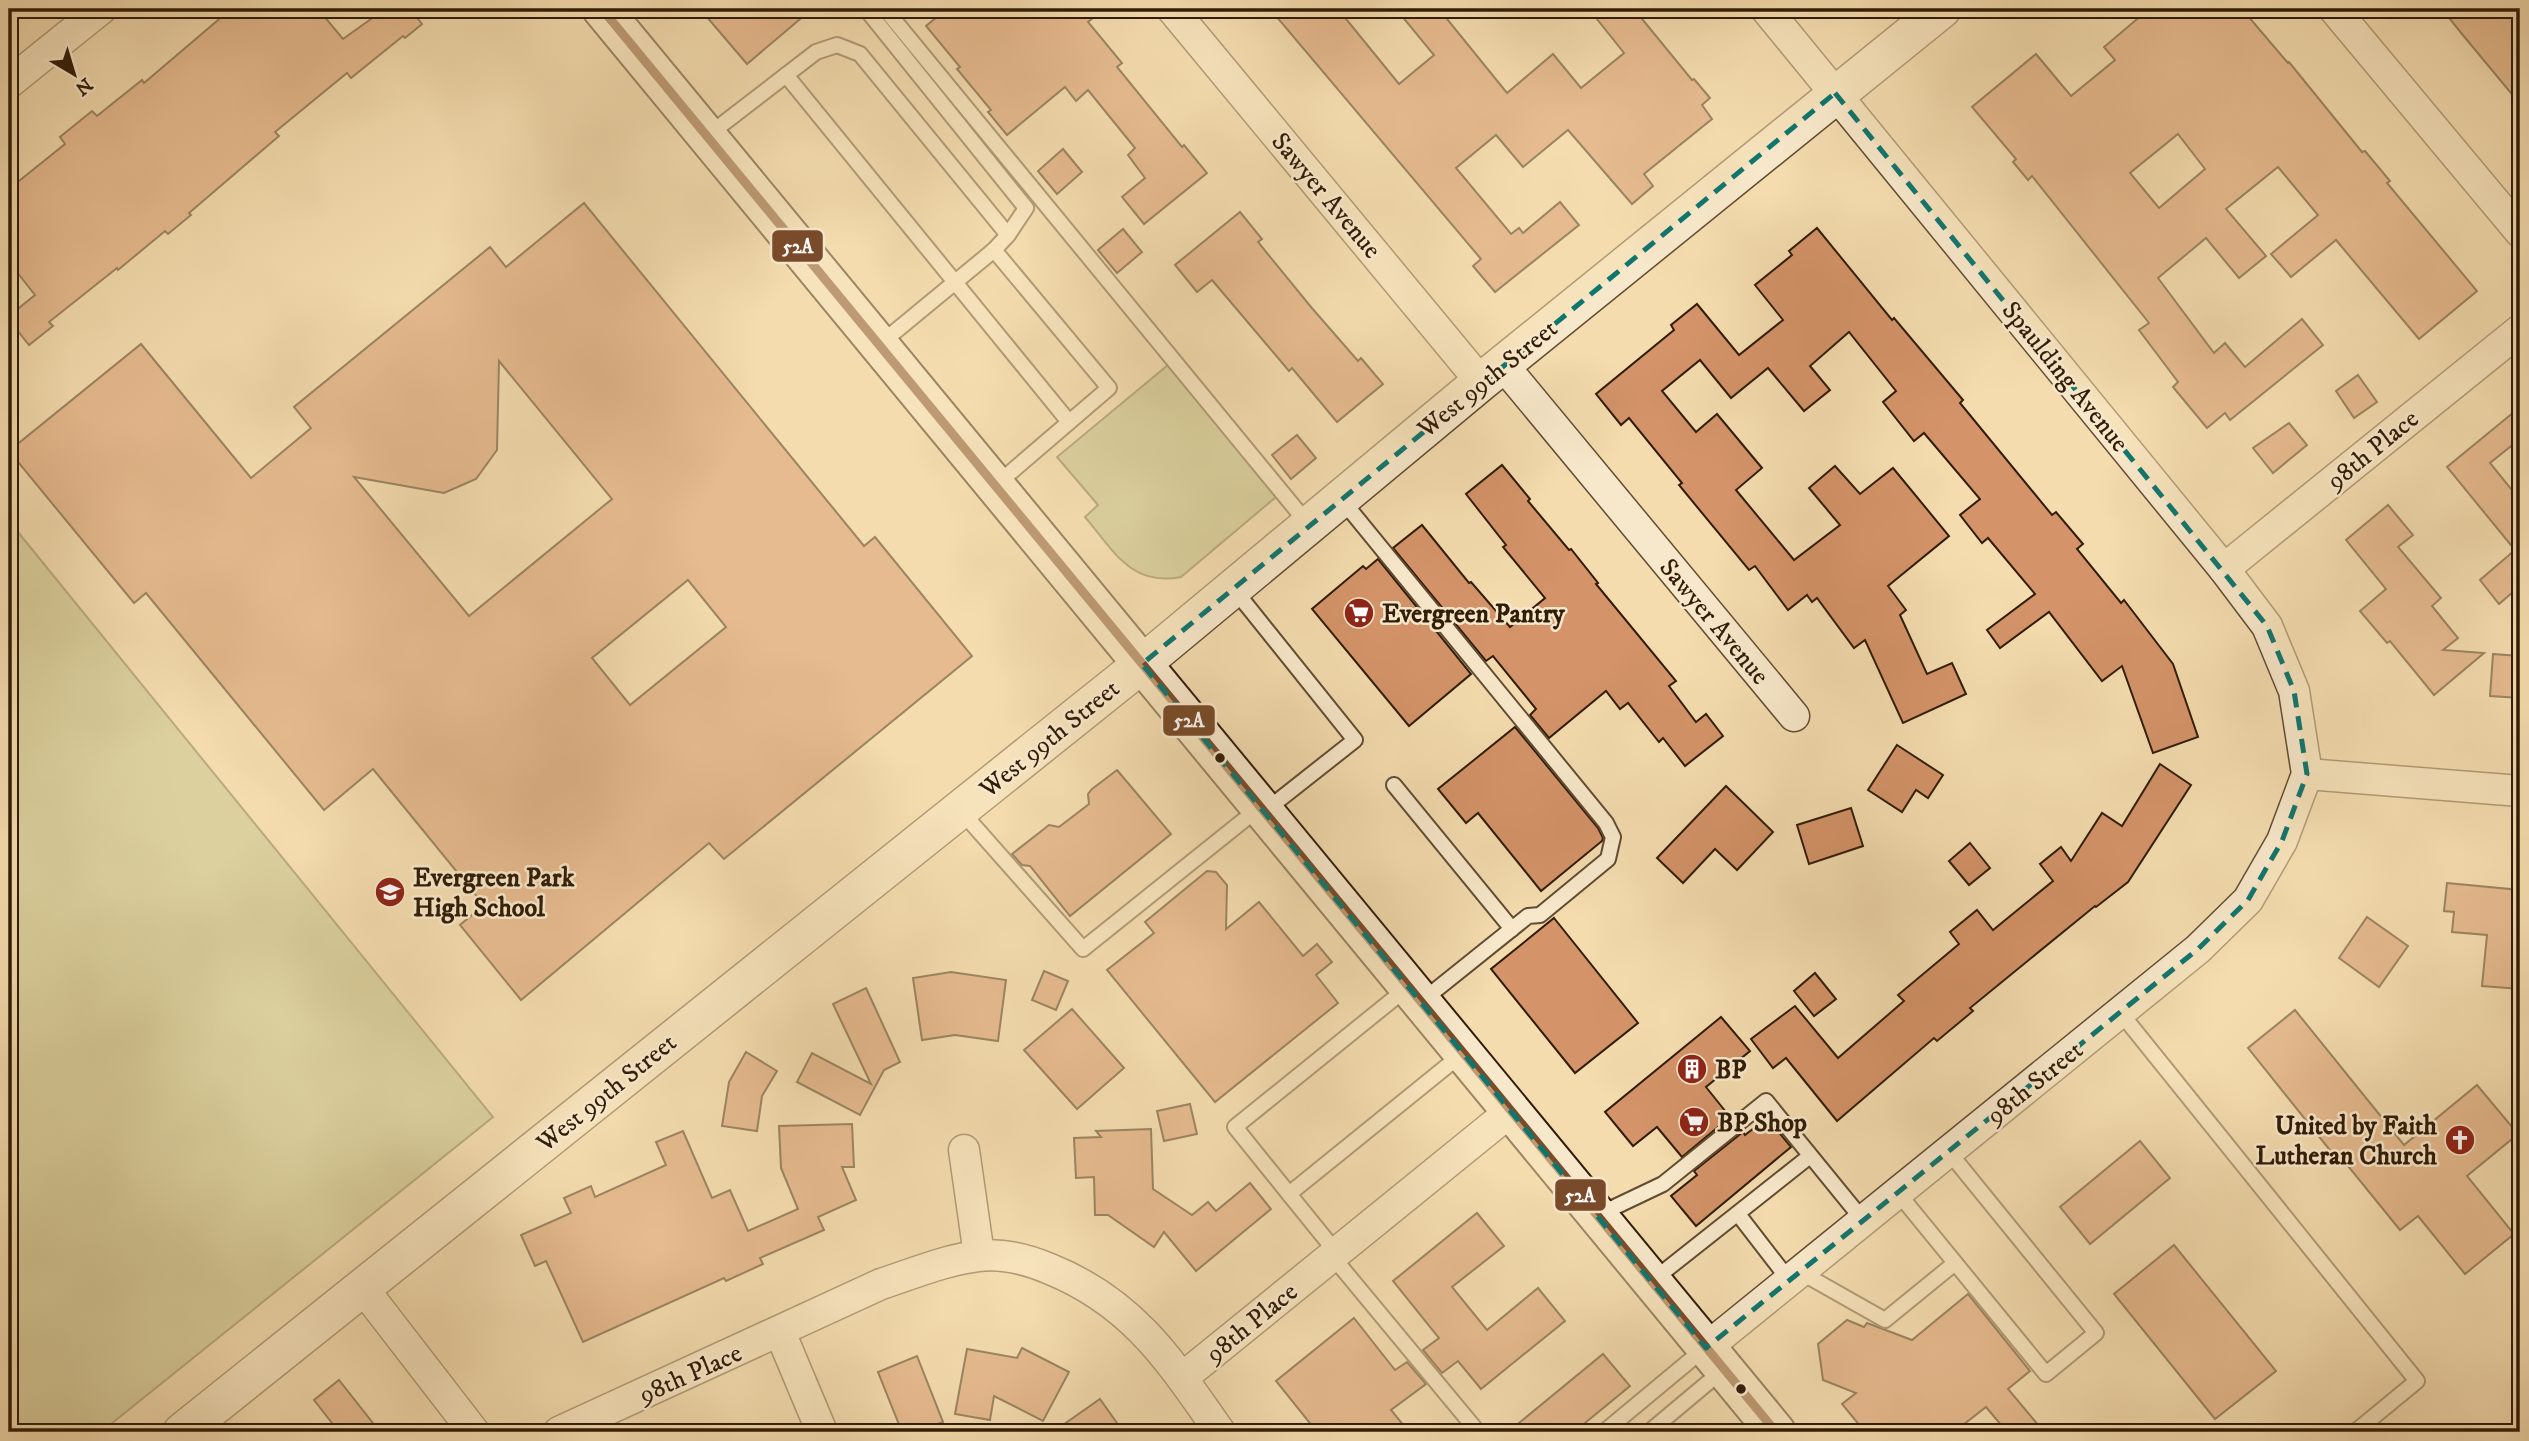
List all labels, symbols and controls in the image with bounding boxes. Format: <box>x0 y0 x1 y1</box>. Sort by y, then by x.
north arrow <box>38 38 108 108</box>
text: N <box>70 72 97 100</box>
street label: Sawyer Avenue <box>1264 126 1388 266</box>
line badge: 52A <box>771 229 824 263</box>
text: 52A <box>782 236 814 259</box>
street label: Spaulding Avenue <box>1994 295 2136 459</box>
street label: West 99th Street <box>1410 313 1565 446</box>
street label: 98th Place <box>2319 403 2426 499</box>
street label: Sawyer Avenue <box>1652 552 1776 692</box>
supermarket icon: Evergreen Pantry <box>1342 596 1376 630</box>
place label: Evergreen Pantry <box>1382 598 1565 631</box>
street label: West 99th Street <box>972 673 1127 806</box>
line badge: 52A <box>1162 704 1216 737</box>
text: 52A <box>1173 710 1205 733</box>
unlabelled marker <box>1213 751 1227 765</box>
place label: Evergreen Park High School <box>413 862 575 925</box>
school or university icon: Evergreen Park High School <box>373 875 407 909</box>
street label: West 99th Street <box>529 1027 684 1160</box>
street label: 98th Street <box>1978 1034 2090 1133</box>
building icon: BP <box>1675 1052 1709 1086</box>
place label: BP <box>1715 1054 1746 1087</box>
supermarket icon: BP Shop <box>1677 1105 1711 1139</box>
place label: BP Shop <box>1717 1107 1807 1140</box>
place label: United by Faith Lutheran Church <box>2255 1110 2437 1173</box>
church icon: United by Faith Lutheran Church <box>2443 1123 2477 1157</box>
line badge: 52A <box>1554 1178 1607 1212</box>
text: 52A <box>1564 1185 1596 1208</box>
street label: 98th Place <box>1198 1276 1305 1372</box>
street label: 98th Place <box>632 1337 747 1412</box>
unlabelled marker <box>1734 1382 1748 1396</box>

